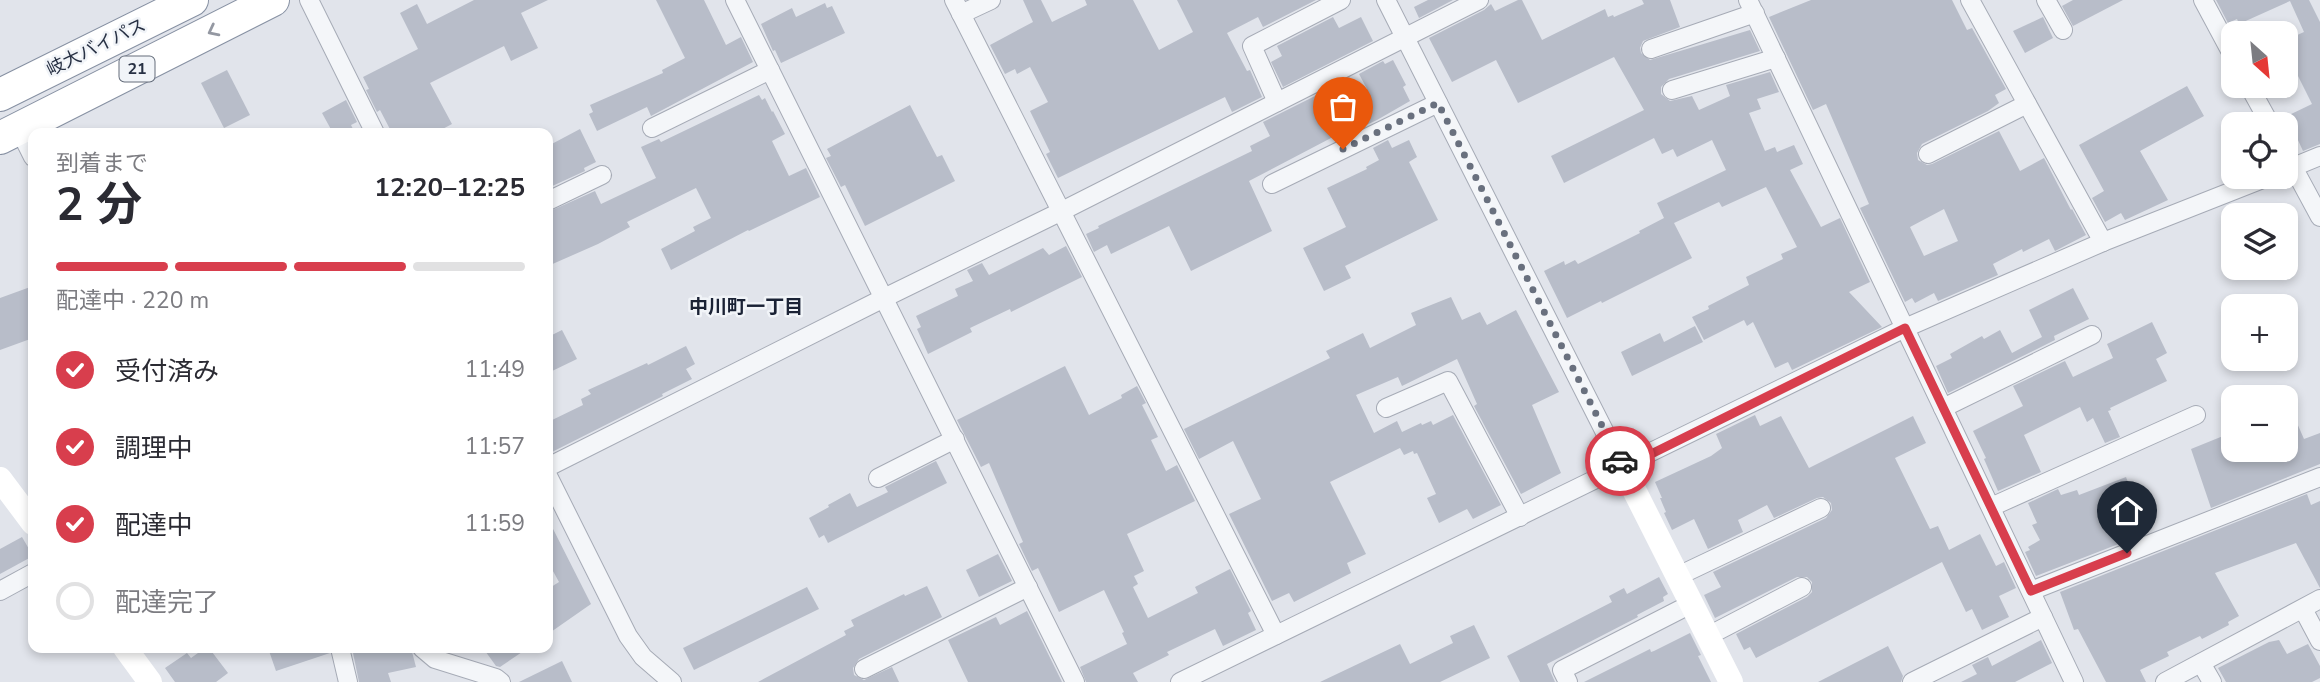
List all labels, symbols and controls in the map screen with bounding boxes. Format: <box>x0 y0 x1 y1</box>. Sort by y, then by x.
street label: 岐大バイパス <box>42 13 150 81</box>
north arrow <box>2221 21 2298 98</box>
map controls <box>2221 21 2298 462</box>
one-way arrow <box>207 22 220 36</box>
road number: 21 <box>120 57 154 82</box>
pin <box>1313 77 1373 149</box>
icon: bag <box>1324 88 1362 126</box>
button: locate <box>2221 112 2298 189</box>
text: 到着まで <box>56 148 148 179</box>
text: 12:20–12:25 <box>374 170 525 205</box>
text: 2 分 <box>56 173 142 236</box>
button: layers <box>2221 203 2298 280</box>
text: 配達中 · 220 m <box>56 285 209 316</box>
district label: 中川町一丁目 <box>689 294 803 320</box>
button: + <box>2221 294 2298 371</box>
icon: check <box>56 351 94 389</box>
text: 受付済み <box>115 354 219 389</box>
text: 11:49 <box>465 354 525 385</box>
button: − <box>2221 385 2298 462</box>
courier <box>1585 426 1655 496</box>
icon: check <box>56 428 94 466</box>
text: 調理中 <box>115 431 193 466</box>
text: 11:57 <box>465 431 525 462</box>
icon: car <box>1601 442 1639 480</box>
pin <box>2097 481 2157 553</box>
icon: home <box>2108 492 2146 530</box>
icon: check <box>56 505 94 543</box>
text: 配達中 <box>115 508 193 543</box>
text: 11:59 <box>465 508 525 539</box>
text: 配達完了 <box>115 585 219 620</box>

